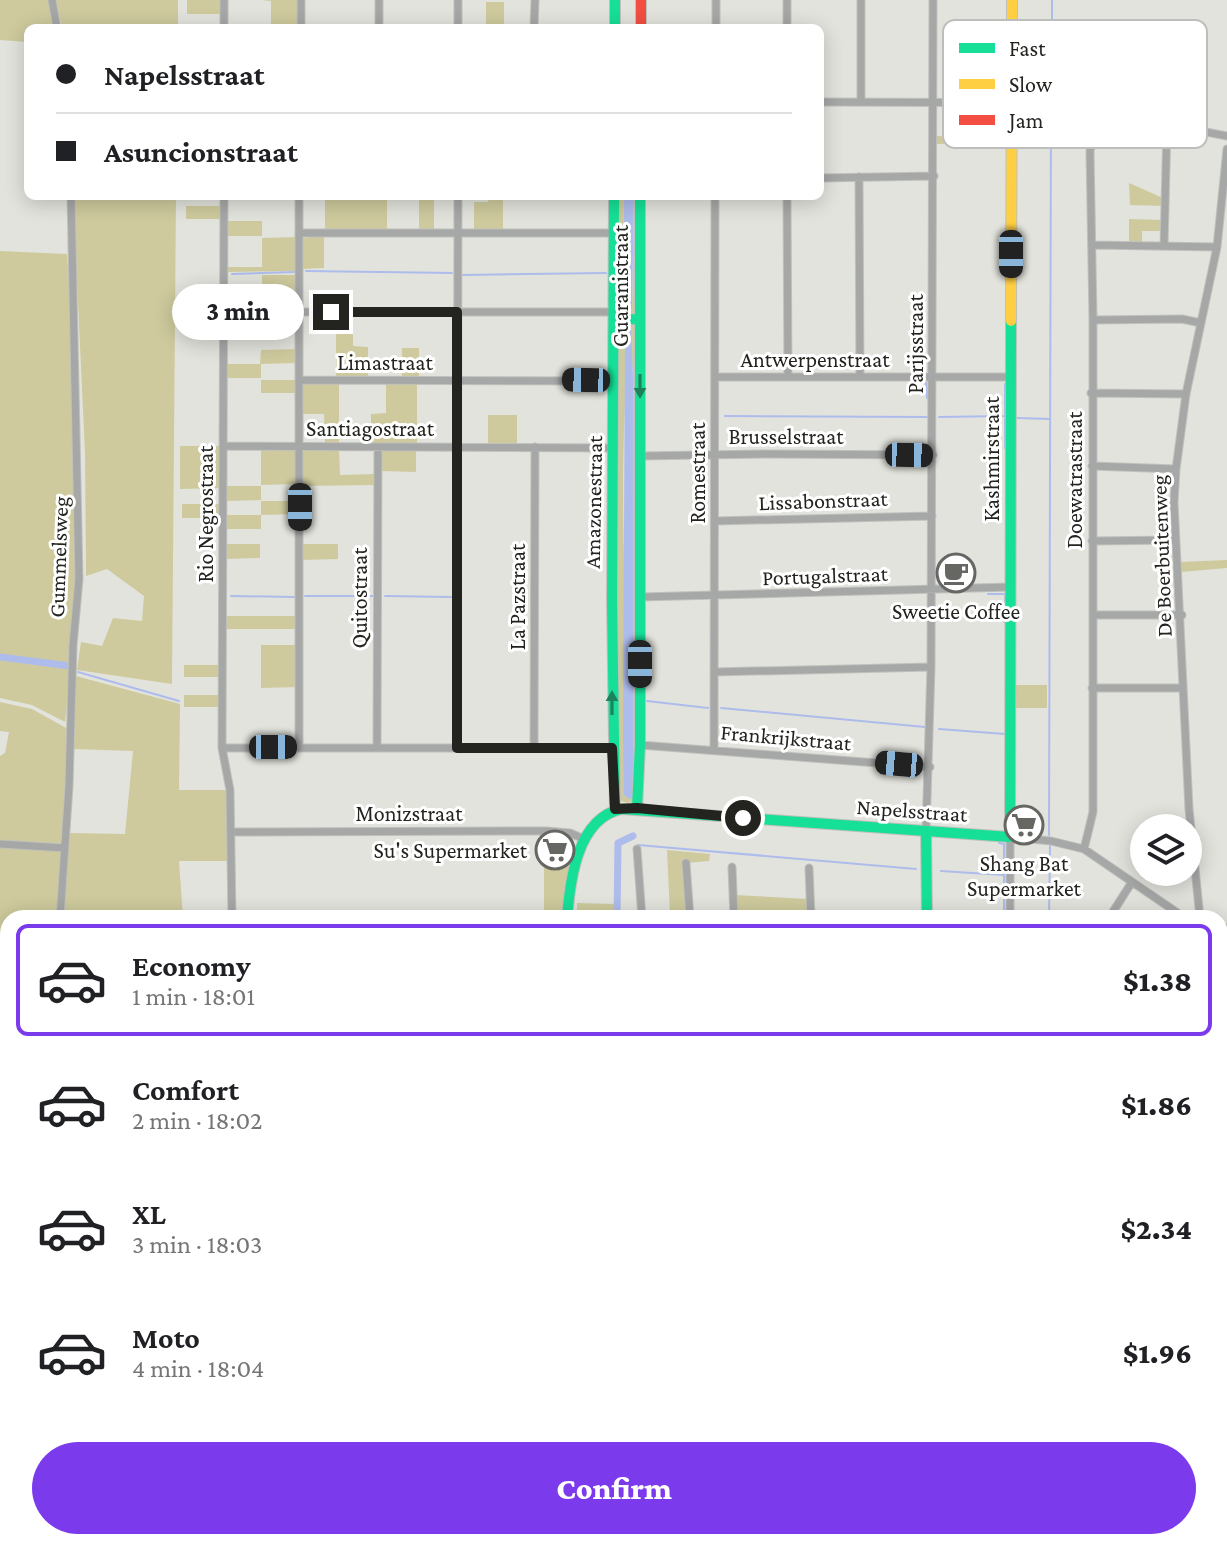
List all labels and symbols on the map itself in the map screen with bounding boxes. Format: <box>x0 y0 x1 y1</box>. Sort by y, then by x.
legend <box>943 20 1207 148</box>
text: Fast <box>1009 36 1046 61</box>
text: Slow <box>1009 72 1053 97</box>
text: Jam <box>1007 108 1044 133</box>
street label: Guaranistraat <box>608 224 633 347</box>
car <box>999 230 1023 278</box>
callout: 3 min <box>171 284 303 340</box>
route end <box>313 294 349 330</box>
street label: Parijsstraat <box>903 294 928 394</box>
street label: Antwerpenstraat <box>741 347 890 372</box>
street label: Limastraat <box>337 350 433 375</box>
car <box>562 368 610 392</box>
one-way arrow <box>634 374 646 399</box>
street label: Kashmirstraat <box>979 396 1004 522</box>
street label: Doewatrastraat <box>1062 411 1087 549</box>
street label: Santiagostraat <box>306 416 435 441</box>
street label: Romestraat <box>685 422 710 524</box>
street label: Brusselstraat <box>728 424 844 449</box>
street label: Amazonestraat <box>580 435 607 569</box>
car <box>885 443 933 467</box>
street label: Rio Negrostraat <box>193 445 218 582</box>
street label: De Boerbuitenweg <box>1146 474 1177 638</box>
car <box>288 483 312 531</box>
street label: Lissabonstraat <box>758 486 889 515</box>
street label: Gummelsweg <box>44 496 73 618</box>
street label: La Pazstraat <box>505 543 530 650</box>
street label: Quitostraat <box>347 547 372 649</box>
cafe icon: Sweetie Coffee <box>935 552 977 594</box>
street label: Portugalstraat <box>762 561 889 590</box>
place label: Sweetie Coffee <box>892 599 1020 624</box>
car <box>628 640 652 688</box>
one-way arrow <box>606 690 618 715</box>
street label: Frankrijkstraat <box>720 719 853 756</box>
car <box>249 735 297 759</box>
car <box>874 750 924 778</box>
street label: Napelsstraat <box>856 794 969 827</box>
route start <box>725 800 761 836</box>
street label: Monizstraat <box>355 801 463 826</box>
supermarket icon: Shang Bat Supermarket <box>1003 804 1045 846</box>
supermarket icon: Su's Supermarket <box>534 829 576 871</box>
place label: Su's Supermarket <box>373 838 528 863</box>
place label: Shang Bat Supermarket <box>967 851 1082 901</box>

